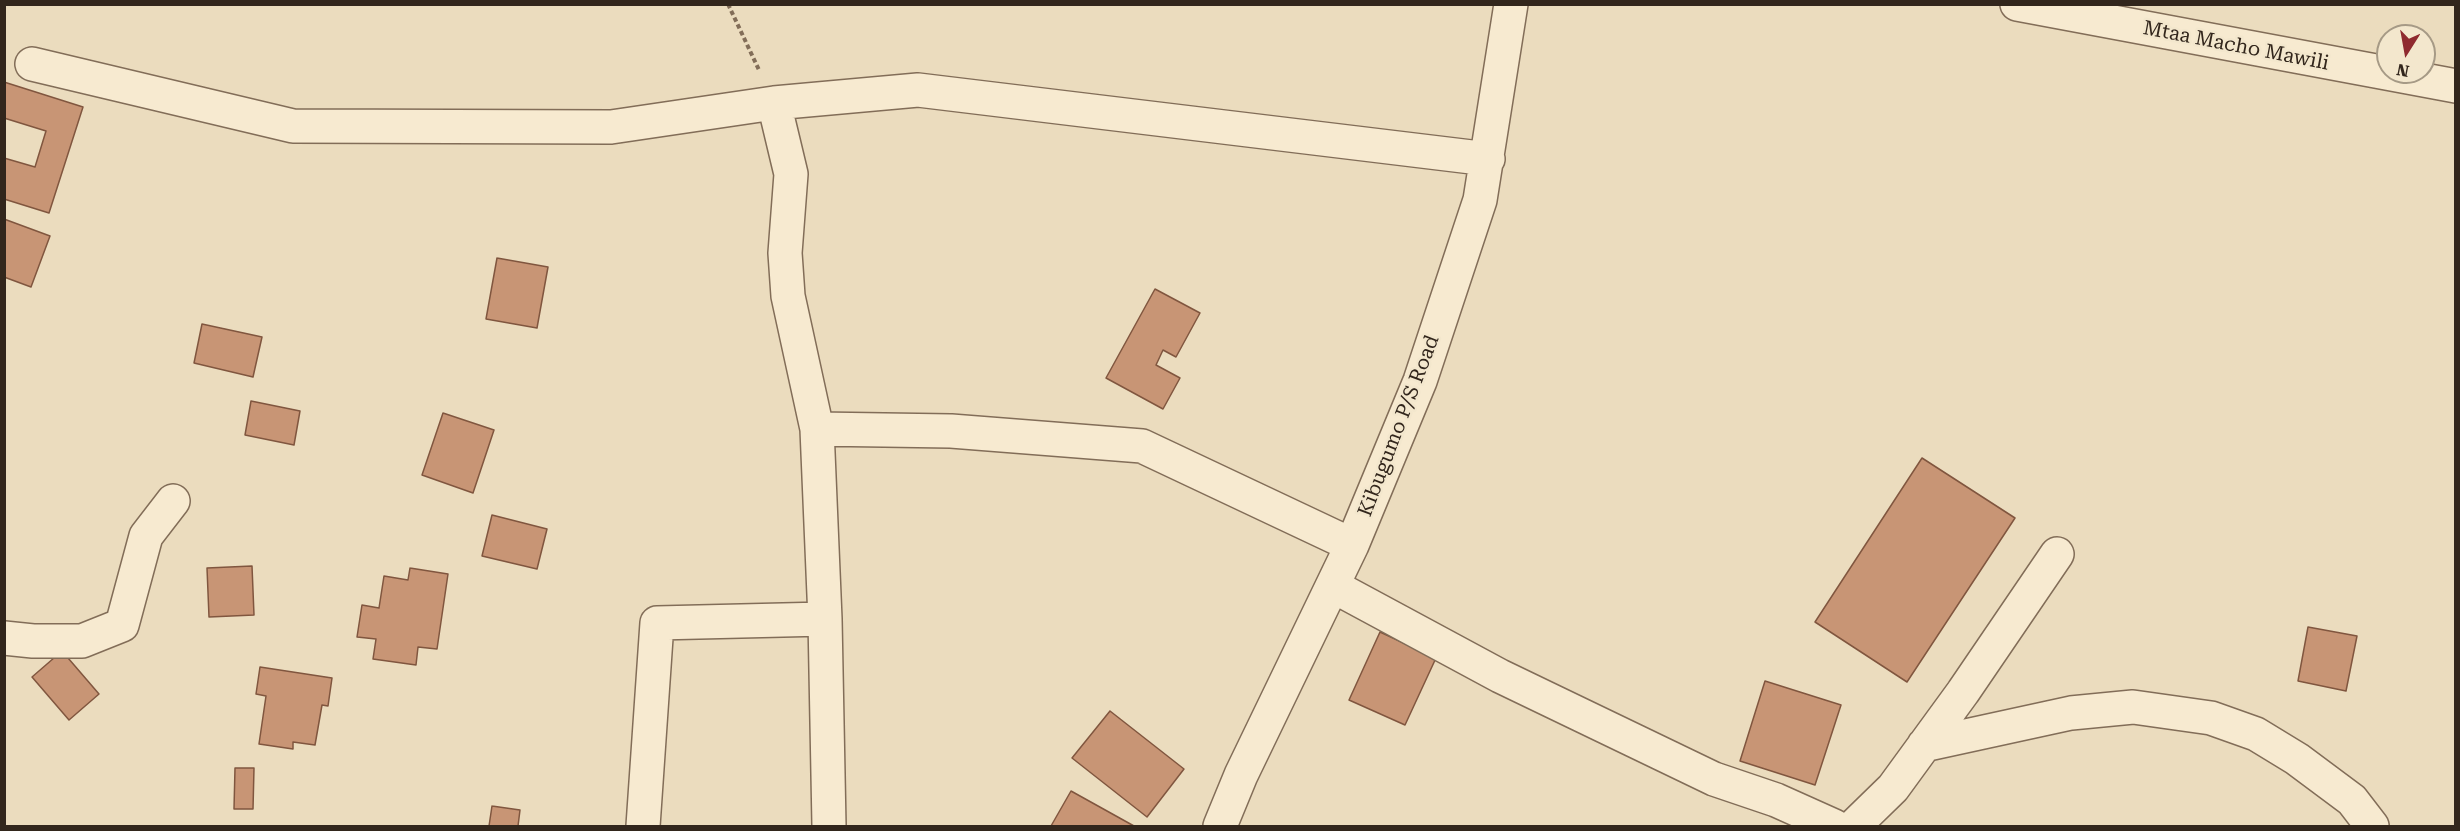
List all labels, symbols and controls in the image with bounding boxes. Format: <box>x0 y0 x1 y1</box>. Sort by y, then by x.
street label: Mtaa Macho Mawili <box>2141 16 2331 76</box>
north arrow <box>2376 24 2436 84</box>
text: N <box>2395 60 2411 81</box>
street label: Kibugumo P/S Road <box>1353 332 1445 520</box>

